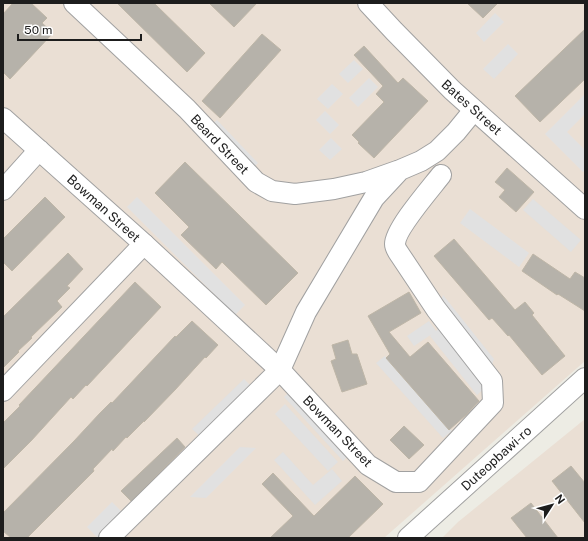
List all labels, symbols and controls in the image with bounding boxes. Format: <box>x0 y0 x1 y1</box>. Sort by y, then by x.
scale bar <box>18 16 141 42</box>
text: 50 m <box>24 23 52 37</box>
street label: Bates Street <box>439 77 505 138</box>
street label: Beard Street <box>187 111 252 177</box>
street label: Bowman Street <box>64 172 143 245</box>
street label: Bowman Street <box>300 393 375 470</box>
street label: Duteopbawi-ro <box>458 423 534 494</box>
north arrow <box>532 485 572 525</box>
text: N <box>553 492 567 506</box>

